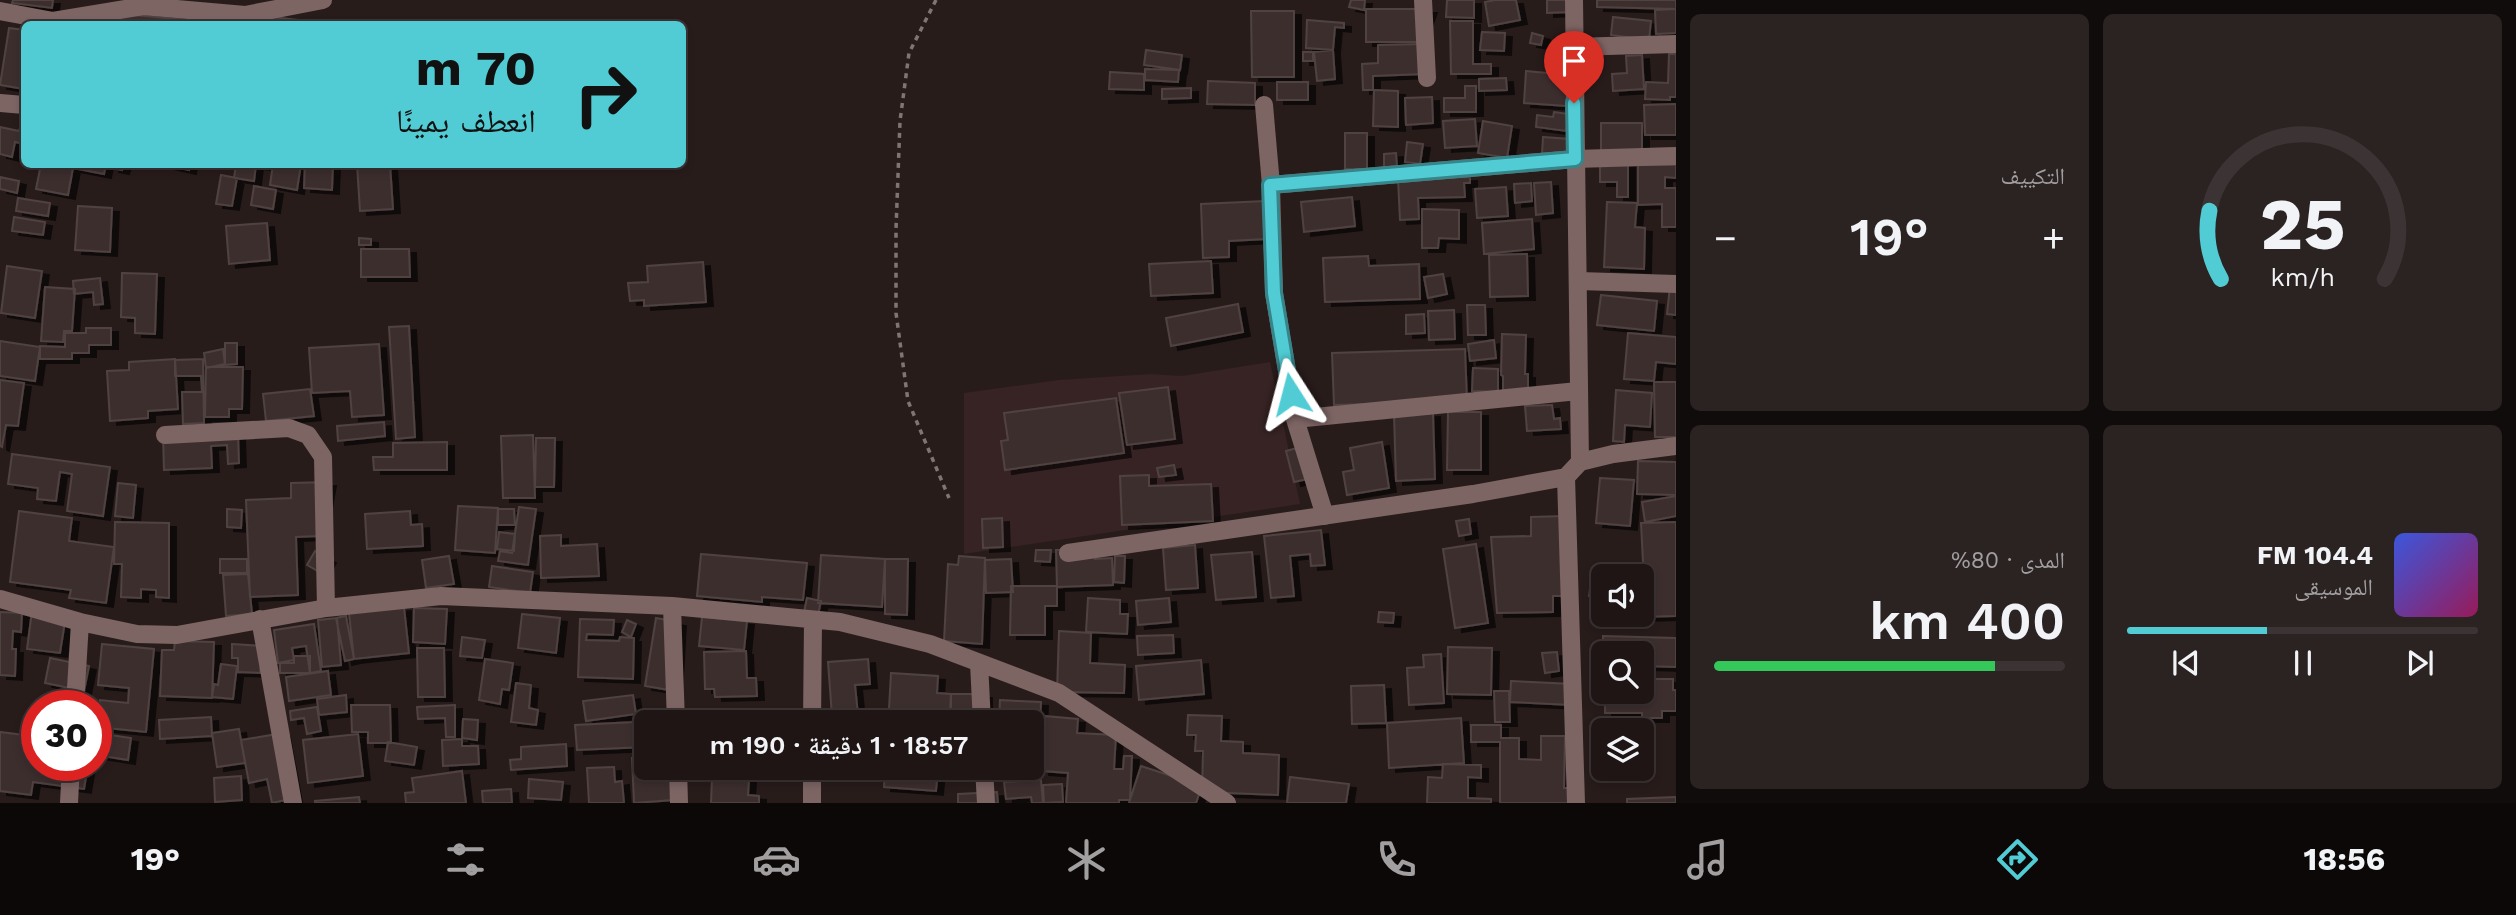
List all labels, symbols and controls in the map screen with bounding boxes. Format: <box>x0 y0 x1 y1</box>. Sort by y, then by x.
pin <box>1544 31 1604 103</box>
text: 70 m <box>416 39 536 97</box>
icon: arrive <box>1555 42 1593 80</box>
icon: right <box>560 49 651 140</box>
text: انعطف يمينًا <box>396 102 536 140</box>
text: التكييف <box>2000 163 2065 190</box>
text: 25 <box>2260 181 2345 267</box>
text: 19° <box>1850 207 1929 268</box>
text: − <box>1714 216 1737 260</box>
text: + <box>2042 216 2065 260</box>
text: km/h <box>2270 262 2335 291</box>
position arrow <box>1254 357 1328 431</box>
text: 104.4 FM <box>2257 540 2373 570</box>
text: المدى · 80% <box>1951 547 2065 574</box>
map controls <box>1591 564 1654 781</box>
button: sound <box>1591 564 1654 627</box>
text: الموسيقى <box>2294 574 2373 601</box>
text: 400 km <box>1870 591 2065 652</box>
button: search <box>1591 641 1654 704</box>
icon: previous <box>2167 644 2205 682</box>
icon: pause <box>2284 644 2322 682</box>
icon: next <box>2401 644 2439 682</box>
speed limit sign: 30 <box>21 690 112 781</box>
button: layers <box>1591 718 1654 781</box>
text: 18:57 · 1 دقيقة · 190 m <box>710 730 968 760</box>
icon: filters <box>441 835 490 884</box>
icon: car <box>752 835 801 884</box>
icon: climate <box>1062 835 1111 884</box>
icon: phone <box>1372 835 1421 884</box>
icon: music <box>1683 835 1732 884</box>
icon: directions <box>1993 835 2042 884</box>
text: 19° <box>131 840 180 878</box>
text: 18:56 <box>2303 840 2385 878</box>

